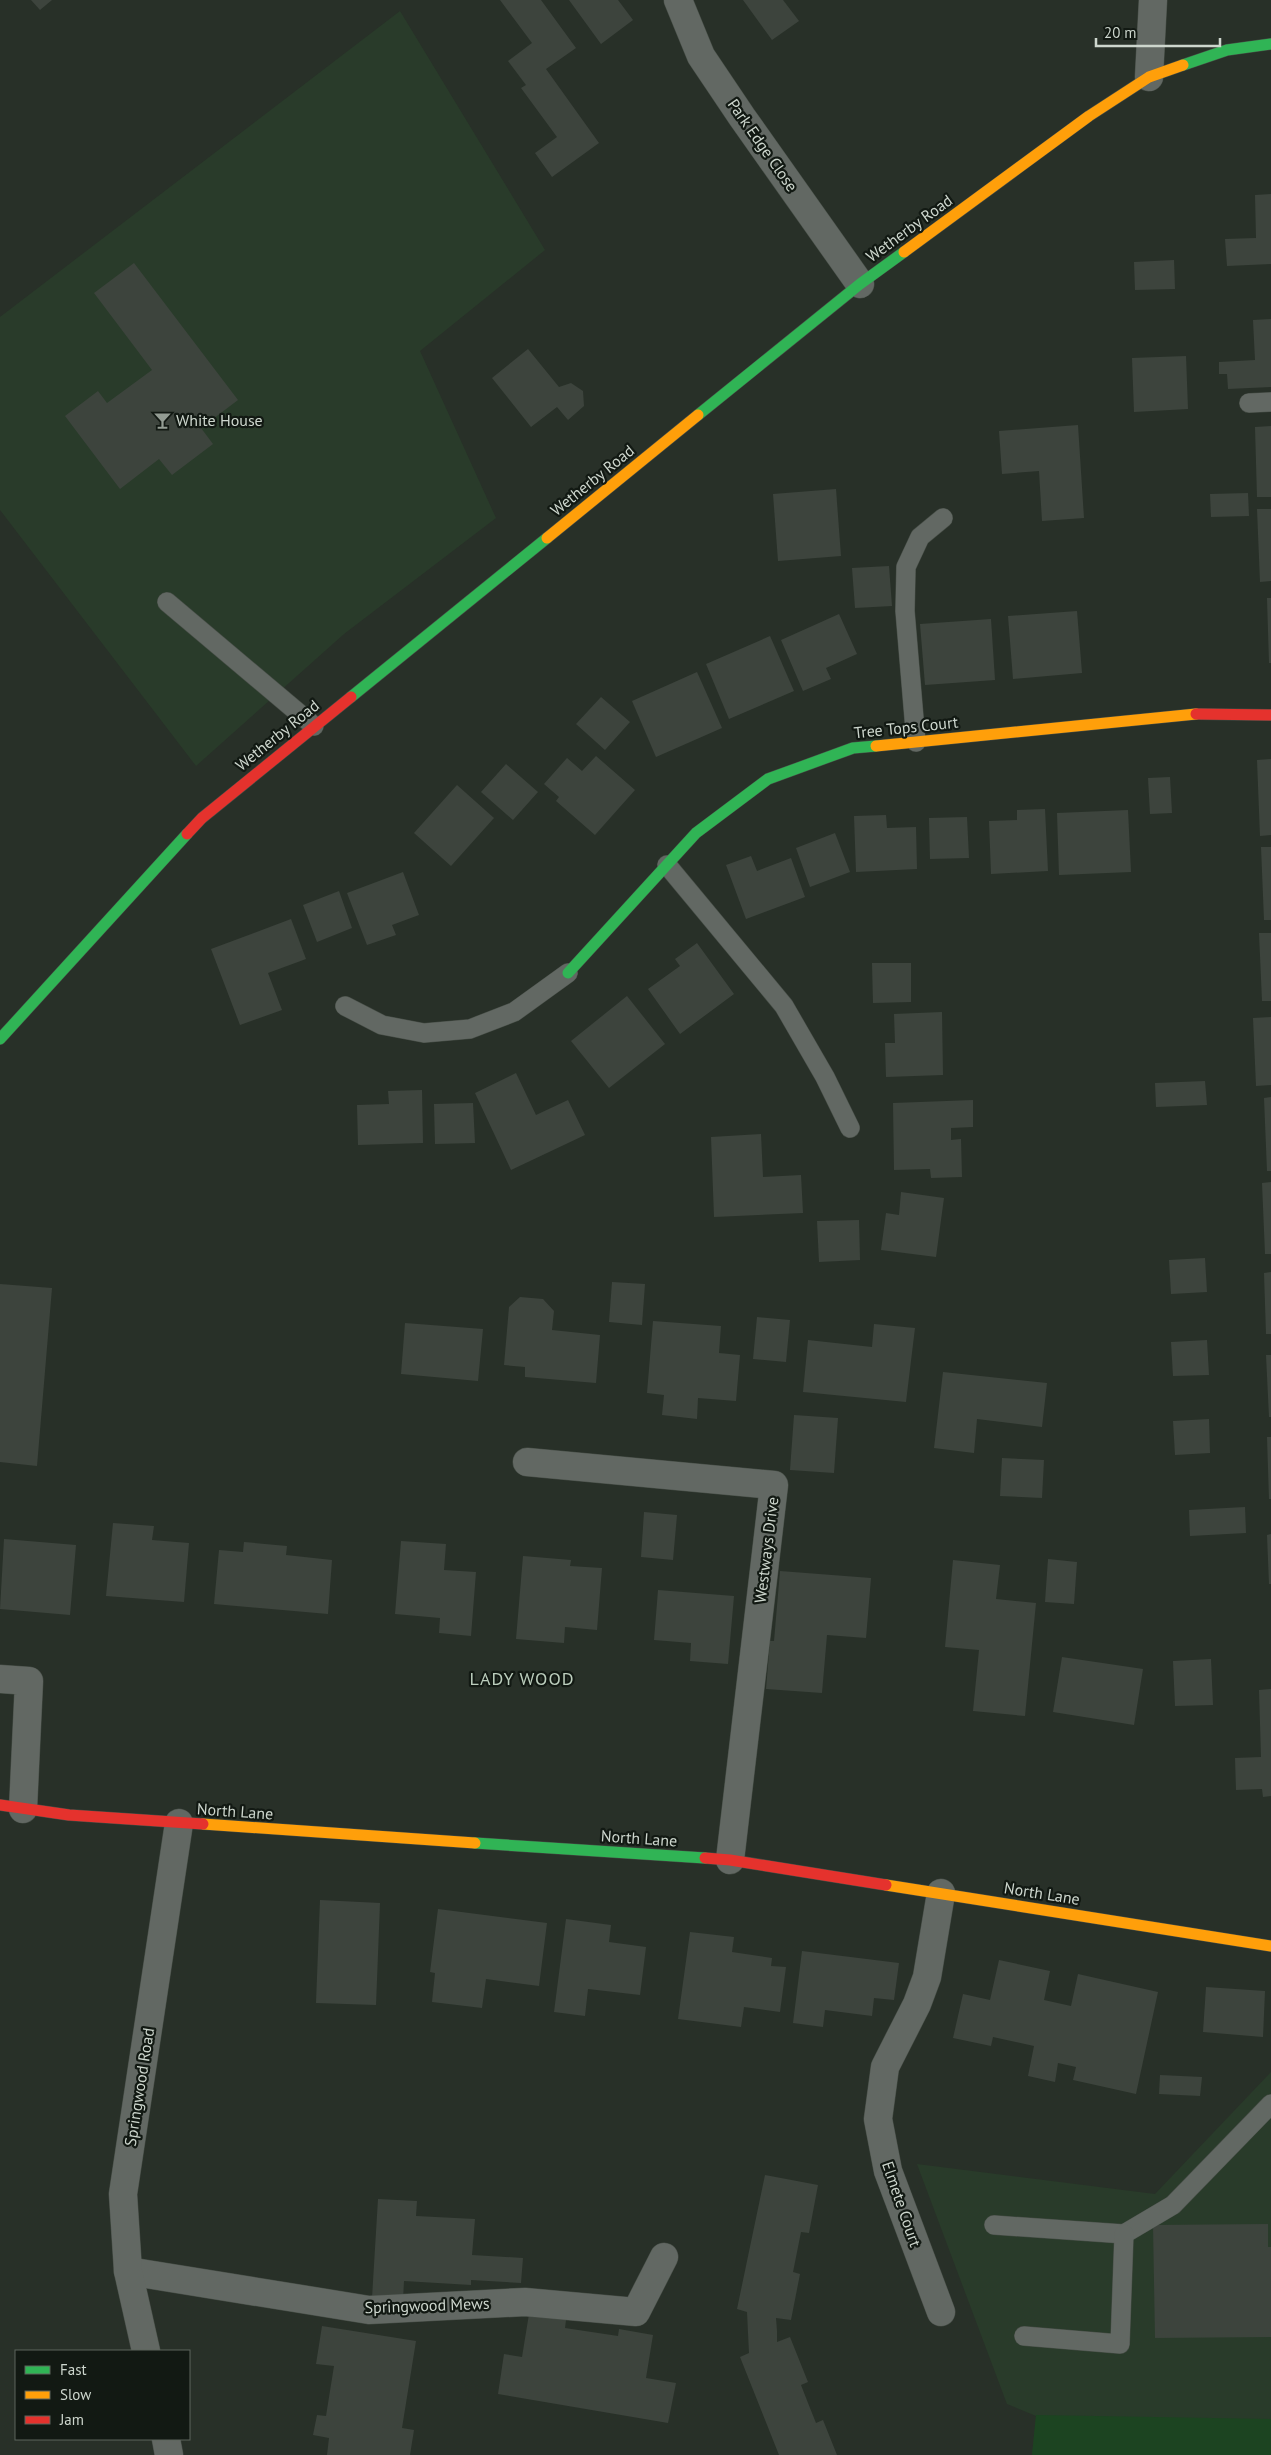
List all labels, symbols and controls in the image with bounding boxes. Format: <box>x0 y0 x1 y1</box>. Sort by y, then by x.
scale bar <box>1096 15 1220 47</box>
text: 20 m <box>1104 23 1137 42</box>
street label: Park Edge Close <box>724 95 802 195</box>
street label: Wetherby Road <box>862 190 956 266</box>
bar icon: White House <box>152 410 172 430</box>
place label: White House <box>176 410 263 430</box>
street label: Wetherby Road <box>546 440 638 520</box>
street label: Wetherby Road <box>231 695 323 775</box>
street label: Tree Tops Court <box>853 712 960 742</box>
street label: Westways Drive <box>750 1496 782 1604</box>
district label: LADY WOOD <box>470 1667 574 1690</box>
street label: North Lane <box>196 1798 274 1824</box>
street label: North Lane <box>600 1825 678 1851</box>
street label: North Lane <box>1003 1877 1081 1909</box>
street label: Springwood Road <box>120 2026 158 2148</box>
street label: Elmete Court <box>878 2159 926 2250</box>
street label: Springwood Mews <box>364 2293 490 2317</box>
legend <box>15 2350 190 2440</box>
text: Fast <box>60 2360 87 2379</box>
text: Slow <box>60 2385 91 2404</box>
text: Jam <box>59 2410 84 2429</box>

